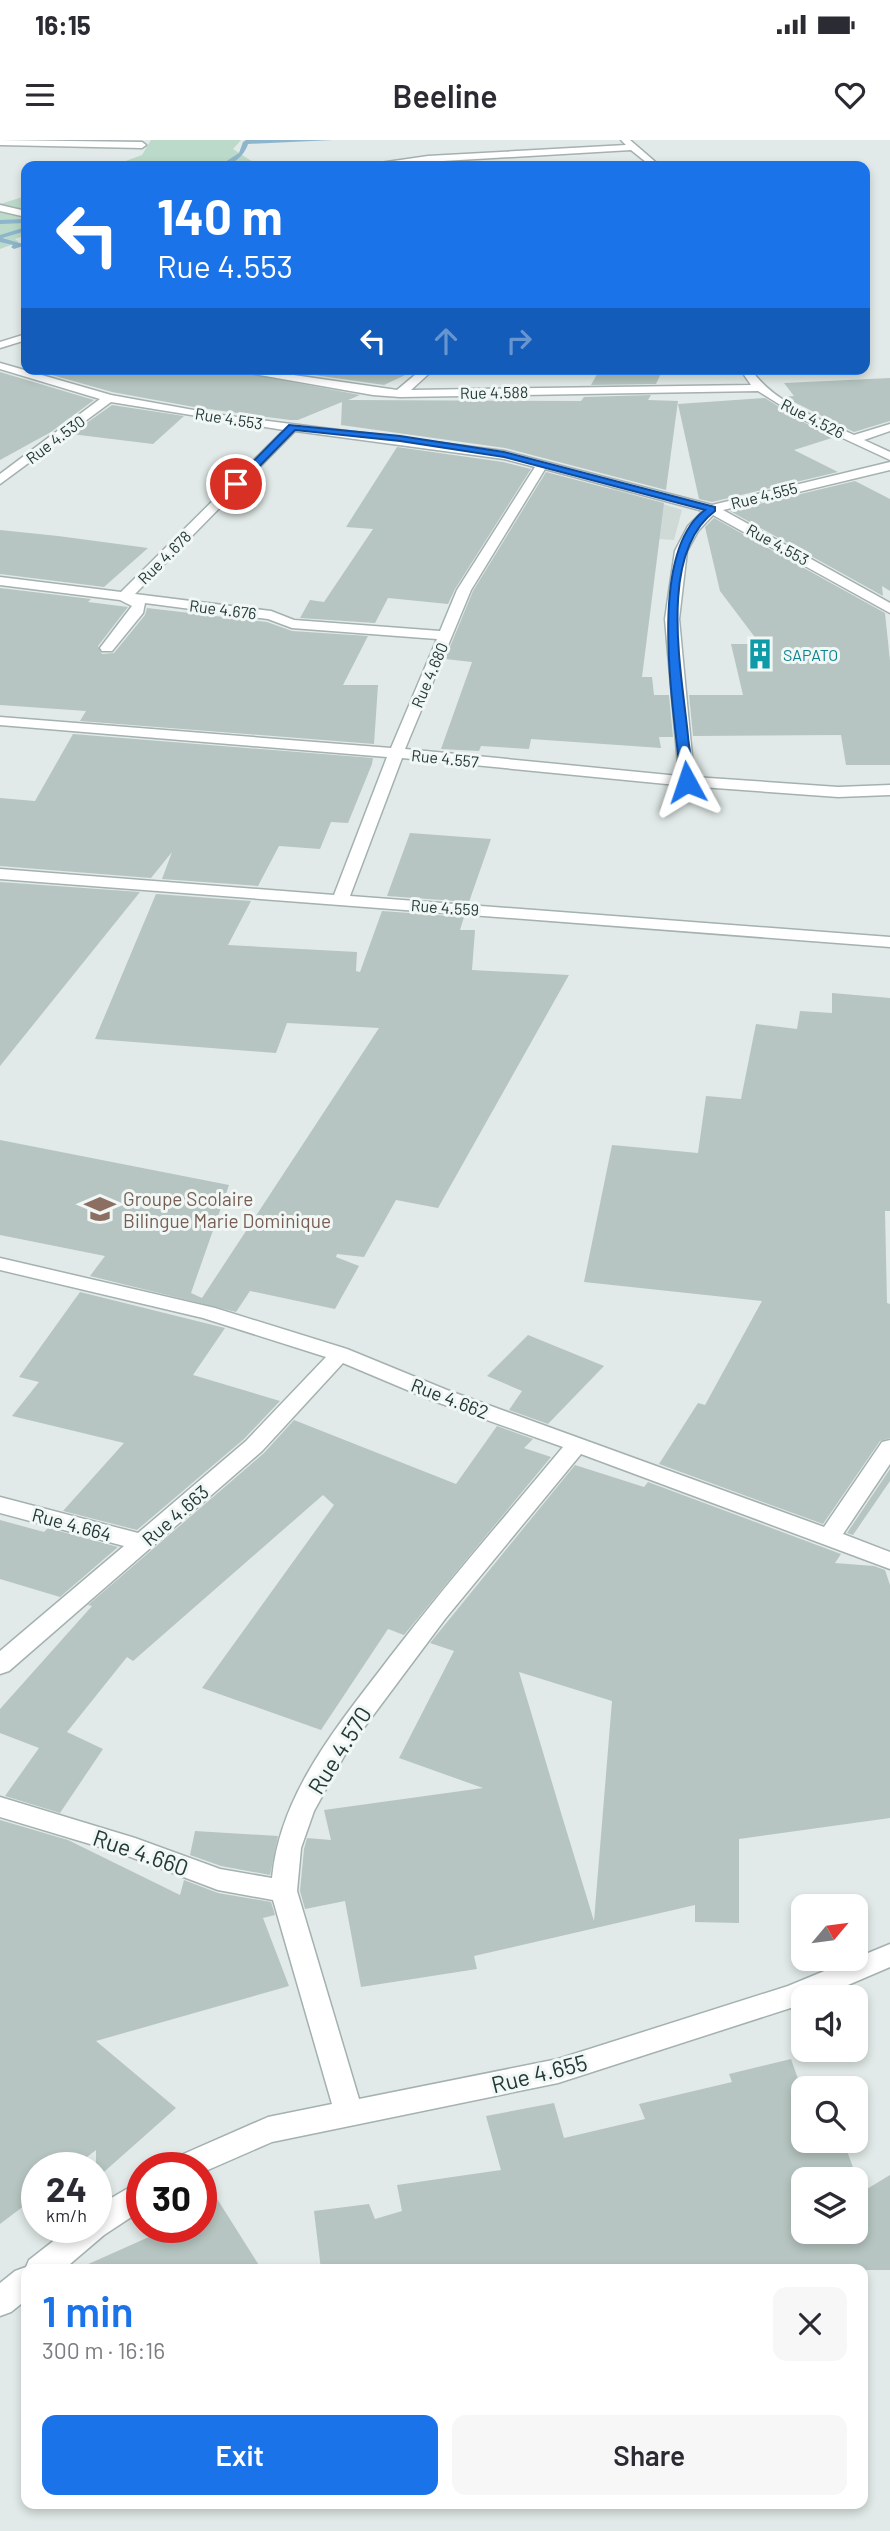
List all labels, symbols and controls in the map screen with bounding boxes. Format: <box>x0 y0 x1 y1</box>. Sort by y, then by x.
text: 16:15 <box>35 9 91 40</box>
icon: menu <box>21 76 59 114</box>
text: Beeline <box>393 76 497 114</box>
icon: heart <box>831 76 869 114</box>
text: 140 m <box>157 186 283 245</box>
icon: left <box>42 189 133 280</box>
text: Rue 4.553 <box>157 246 293 284</box>
icon: left <box>354 322 392 360</box>
icon: ahead <box>427 322 465 360</box>
icon: right <box>500 322 538 360</box>
street label: Rue 4.588 <box>460 382 528 402</box>
street label: Rue 4.526 <box>778 394 848 442</box>
street label: Rue 4.553 <box>194 403 264 433</box>
street label: Rue 4.530 <box>22 411 88 467</box>
pin <box>206 454 266 514</box>
icon: arrive <box>217 465 255 503</box>
street label: Rue 4.555 <box>729 478 799 512</box>
street label: Rue 4.553 <box>744 519 812 569</box>
street label: Rue 4.678 <box>133 526 195 588</box>
street label: Rue 4.676 <box>188 595 258 623</box>
building icon: SAPATO <box>743 637 777 671</box>
street label: Rue 4.680 <box>407 640 451 710</box>
place label: SAPATO <box>783 645 838 664</box>
street label: Rue 4.557 <box>410 745 480 771</box>
position arrow <box>650 745 724 819</box>
street label: Rue 4.559 <box>410 895 480 919</box>
place label: Groupe Scolaire Bilingue Marie Dominique <box>123 1187 331 1232</box>
school or university icon: Groupe Scolaire Bilingue Marie Dominique <box>83 1192 117 1226</box>
street label: Rue 4.662 <box>408 1373 492 1423</box>
street label: Rue 4.663 <box>137 1480 213 1550</box>
street label: Rue 4.664 <box>30 1502 114 1546</box>
street label: Rue 4.570 <box>301 1701 377 1799</box>
street label: Rue 4.660 <box>90 1823 192 1881</box>
north arrow <box>791 1894 868 1970</box>
map controls <box>791 1894 868 2244</box>
button: sound <box>791 1985 868 2062</box>
street label: Rue 4.655 <box>488 2048 590 2098</box>
button: search <box>791 2076 868 2153</box>
speed limit sign: 30 <box>126 2152 217 2243</box>
text: 24 <box>46 2167 87 2209</box>
button: layers <box>791 2167 868 2244</box>
text: km/h <box>46 2204 87 2226</box>
text: 1 min <box>42 2285 134 2335</box>
button: close <box>773 2287 847 2361</box>
text: 300 m · 16:16 <box>42 2336 165 2364</box>
button: Exit <box>42 2415 438 2495</box>
button: Share <box>452 2415 847 2495</box>

